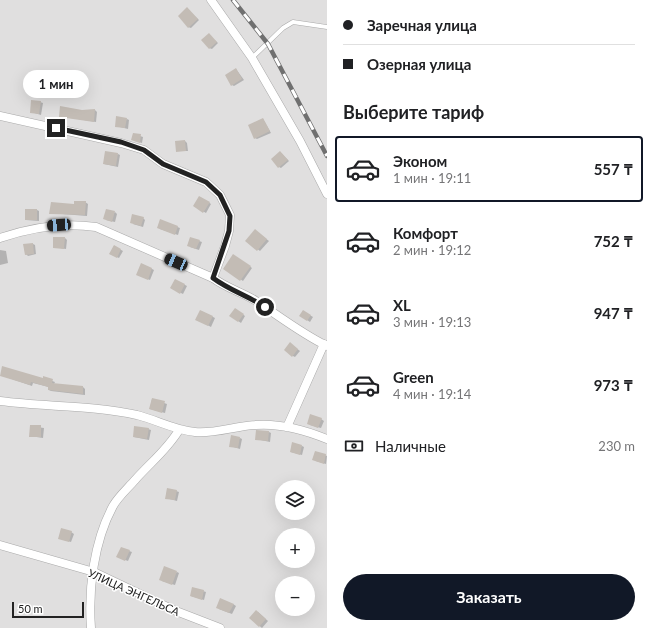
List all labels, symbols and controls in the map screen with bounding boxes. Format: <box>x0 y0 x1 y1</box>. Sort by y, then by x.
text: Заречная улица <box>367 16 477 34</box>
text: Озерная улица <box>367 55 471 73</box>
callout: 1 мин <box>23 70 89 98</box>
text: 1 мин <box>39 76 74 92</box>
text: Выберите тариф <box>343 101 484 123</box>
route end <box>47 119 65 137</box>
icon: car <box>345 151 381 187</box>
text: Эконом <box>393 152 447 170</box>
text: 557 ₸ <box>594 160 633 178</box>
text: 1 мин · 19:11 <box>393 170 471 186</box>
car <box>47 218 71 232</box>
icon: car <box>345 223 381 259</box>
text: Комфорт <box>393 224 458 242</box>
text: 752 ₸ <box>594 232 633 250</box>
text: 2 мин · 19:12 <box>393 242 471 258</box>
car <box>163 252 189 272</box>
icon: car <box>345 295 381 331</box>
text: XL <box>393 296 411 314</box>
route start <box>256 298 274 316</box>
text: 947 ₸ <box>594 304 633 322</box>
text: 3 мин · 19:13 <box>393 314 471 330</box>
icon: car <box>345 367 381 403</box>
text: Green <box>393 368 434 386</box>
text: 973 ₸ <box>594 376 633 394</box>
text: 4 мин · 19:14 <box>393 386 471 402</box>
icon: cash <box>343 435 365 457</box>
text: Наличные <box>375 437 446 455</box>
text: 230 m <box>598 438 635 454</box>
map controls <box>275 480 315 616</box>
button: layers <box>275 480 315 520</box>
button: + <box>275 528 315 568</box>
street label: УЛИЦА ЭНГЕЛЬСА <box>86 566 182 618</box>
button: Заказать <box>343 574 635 620</box>
button: − <box>275 576 315 616</box>
scale bar <box>12 600 84 619</box>
text: 50 m <box>18 602 43 615</box>

